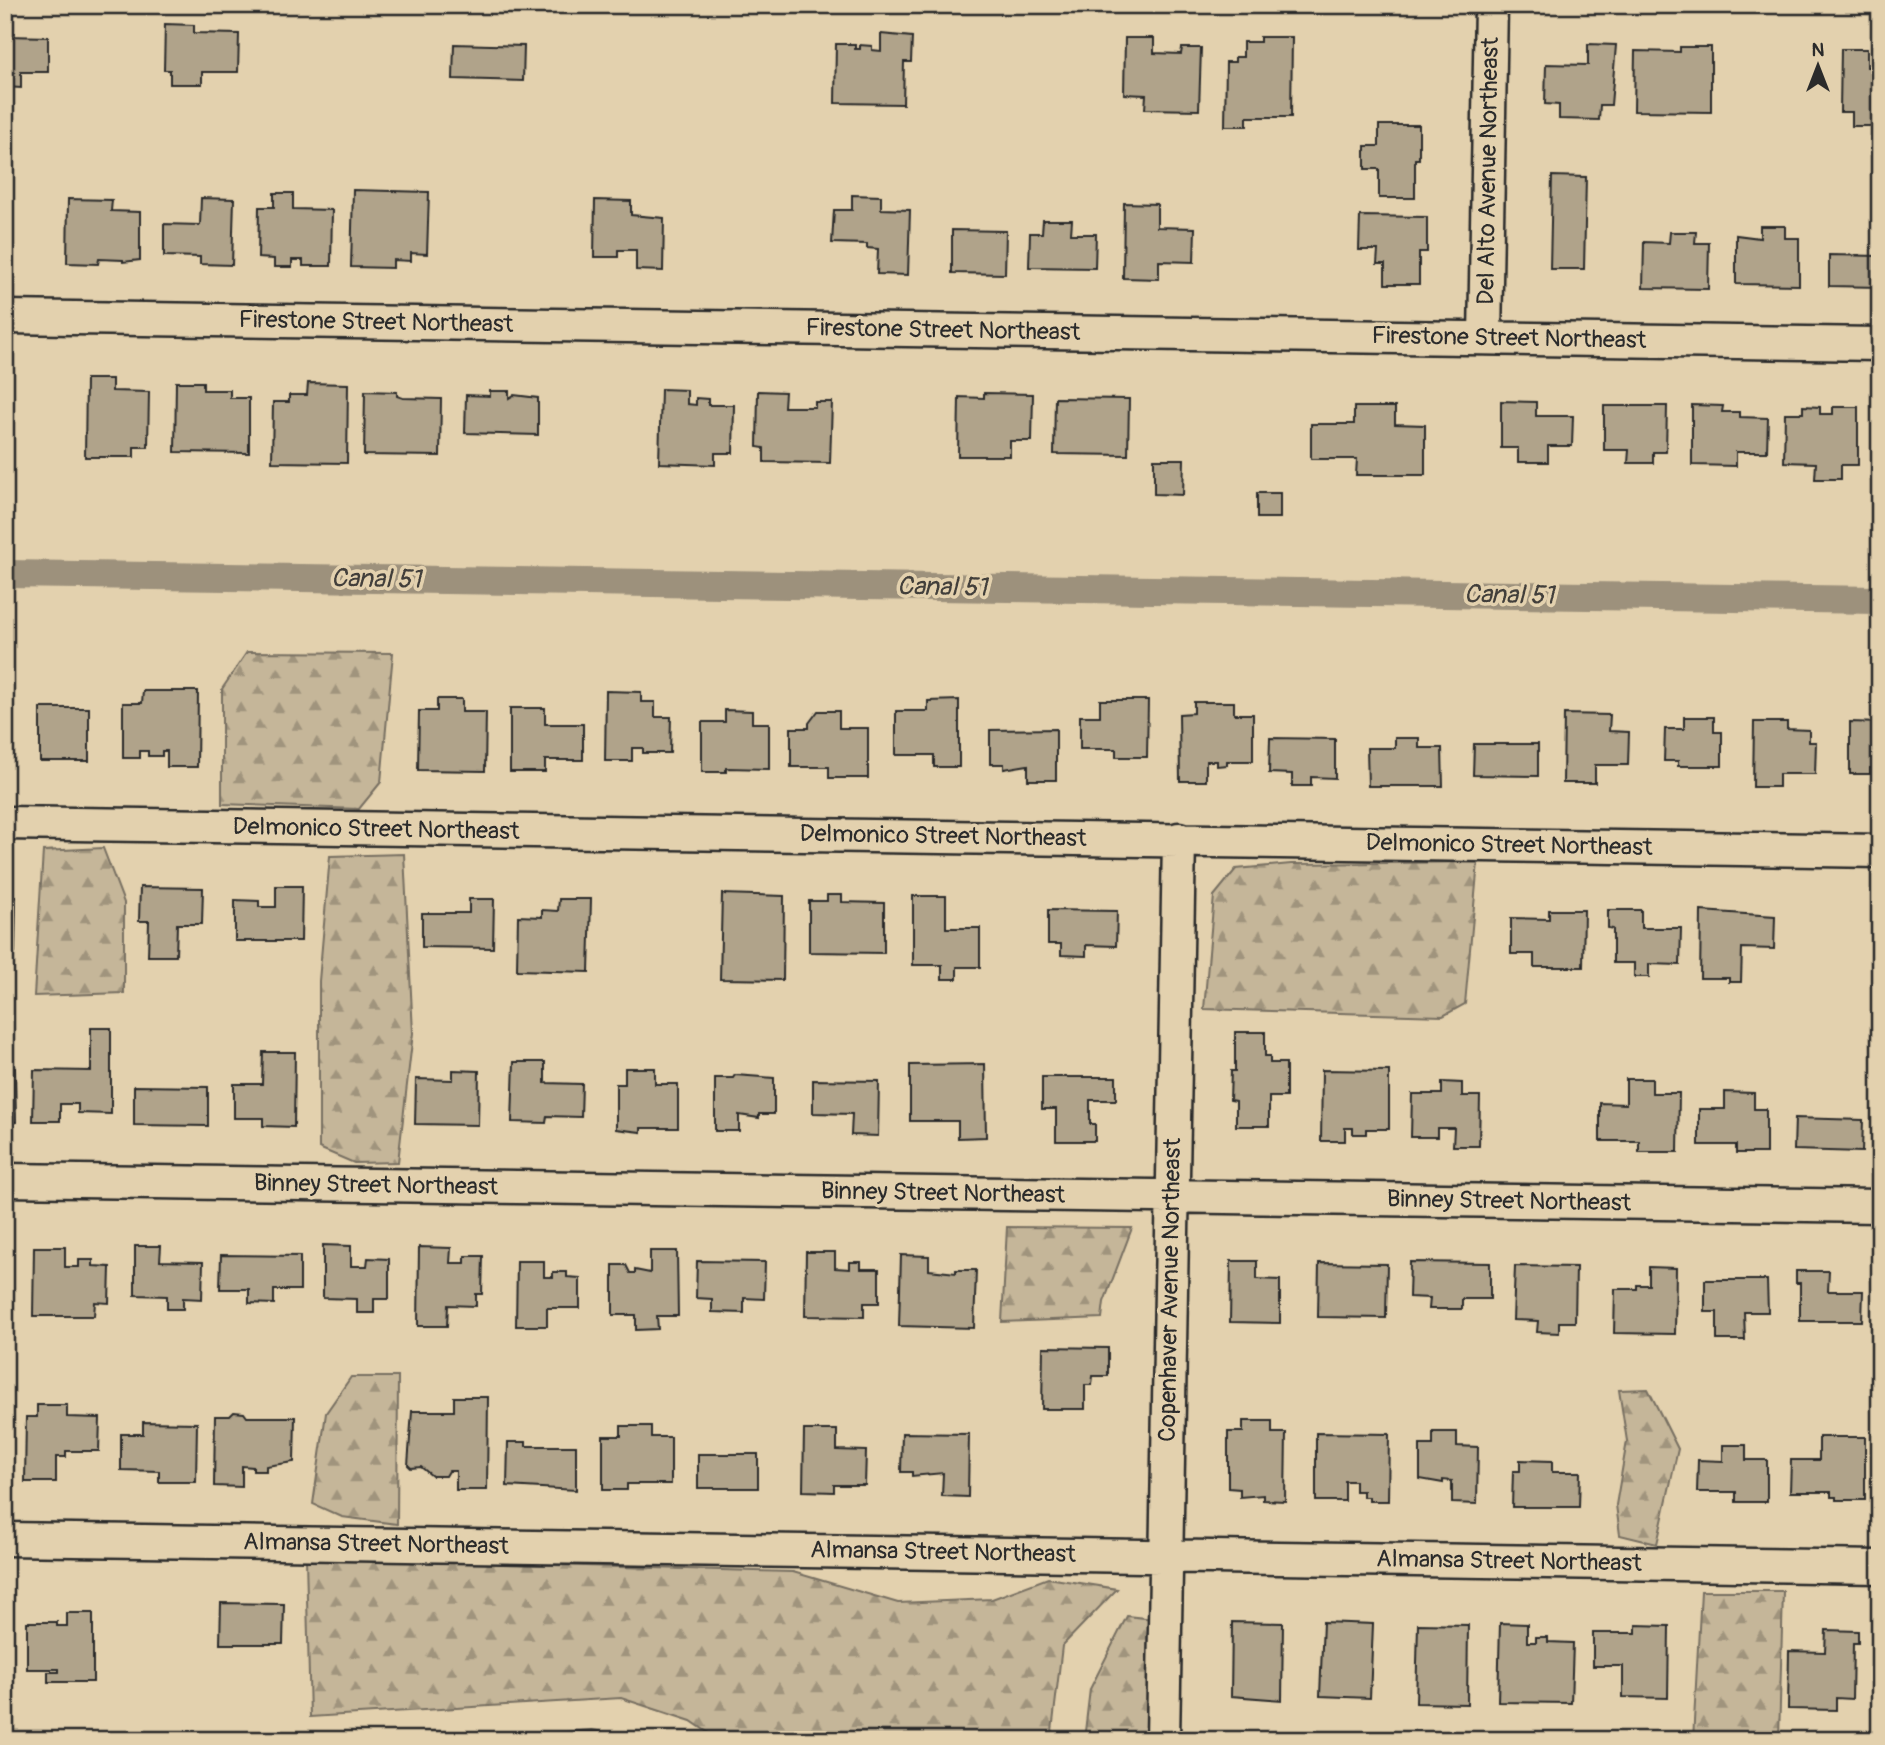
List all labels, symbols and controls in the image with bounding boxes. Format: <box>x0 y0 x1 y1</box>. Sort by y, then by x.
north arrow <box>1784 32 1854 102</box>
street label: Del Alto Avenue Northeast <box>1471 37 1505 305</box>
text: N <box>1812 38 1825 62</box>
street label: Firestone Street Northeast <box>238 305 514 339</box>
street label: Firestone Street Northeast <box>805 313 1081 347</box>
street label: Firestone Street Northeast <box>1371 321 1647 355</box>
water label: Canal 51 <box>331 562 424 596</box>
water label: Canal 51 <box>897 570 990 604</box>
water label: Canal 51 <box>1464 578 1557 612</box>
street label: Delmonico Street Northeast <box>232 812 520 846</box>
street label: Delmonico Street Northeast <box>799 819 1087 853</box>
street label: Delmonico Street Northeast <box>1365 828 1653 862</box>
street label: Copenhaver Avenue Northeast <box>1153 1137 1187 1442</box>
street label: Binney Street Northeast <box>254 1168 499 1202</box>
street label: Binney Street Northeast <box>821 1176 1066 1210</box>
street label: Binney Street Northeast <box>1387 1184 1632 1218</box>
street label: Almansa Street Northeast <box>243 1527 509 1561</box>
street label: Almansa Street Northeast <box>810 1535 1076 1569</box>
street label: Almansa Street Northeast <box>1376 1544 1642 1578</box>

